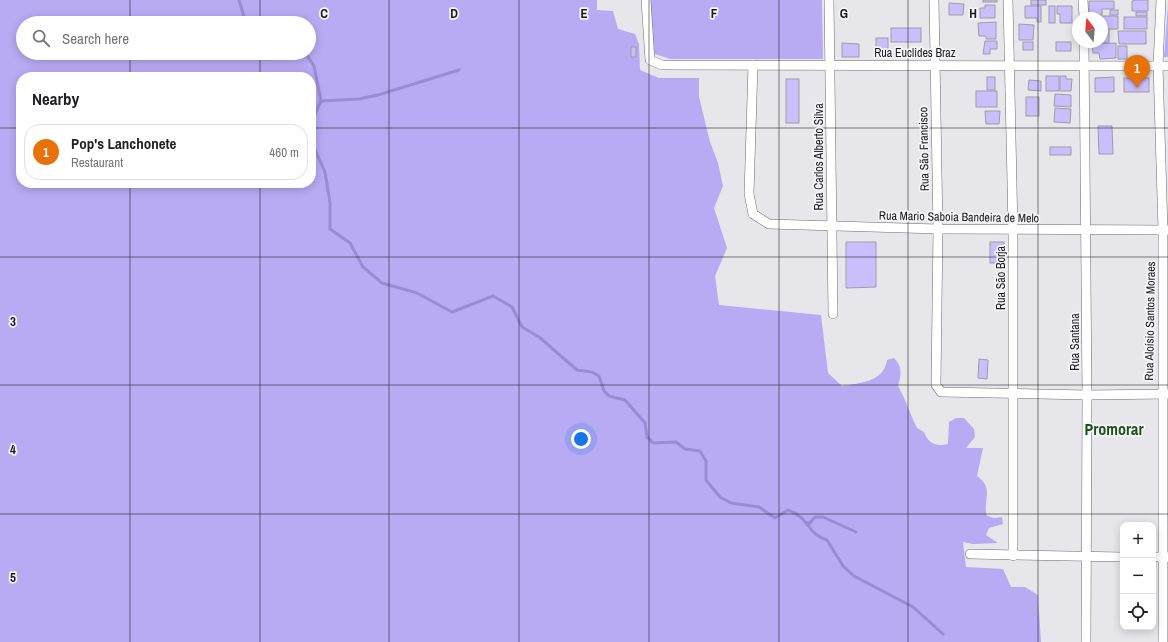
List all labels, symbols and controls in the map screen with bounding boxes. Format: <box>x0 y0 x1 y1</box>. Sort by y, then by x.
text: C <box>320 5 328 22</box>
text: D <box>450 5 458 22</box>
text: E <box>580 5 588 22</box>
text: F <box>711 5 718 22</box>
text: G <box>840 5 848 22</box>
text: H <box>969 5 977 22</box>
north arrow <box>1072 12 1108 48</box>
search box <box>16 16 316 60</box>
icon: search <box>30 27 52 49</box>
text: Search here <box>62 28 129 49</box>
street label: Rua Euclides Braz <box>874 45 956 61</box>
pin: 1 <box>1124 55 1150 88</box>
text: Nearby <box>32 87 79 110</box>
street label: Rua Carlos Alberto Silva <box>811 103 827 211</box>
street label: Rua São Francisco <box>915 107 933 191</box>
text: Pop's Lanchonete <box>71 133 176 154</box>
text: 1 <box>43 144 49 161</box>
text: 460 m <box>269 144 299 161</box>
text: Restaurant <box>71 154 123 171</box>
street label: Rua Mario Saboia Bandeira de Melo <box>879 208 1039 226</box>
street label: Rua São Borja <box>993 245 1009 310</box>
street label: Rua Aloísio Santos Moraes <box>1141 261 1159 381</box>
text: 3 <box>10 313 16 330</box>
street label: Rua Santana <box>1067 313 1083 371</box>
district label: Promorar <box>1084 418 1144 440</box>
your location <box>571 429 591 449</box>
text: 4 <box>10 441 16 458</box>
map controls <box>1120 522 1156 630</box>
button: + <box>1120 522 1156 558</box>
button: − <box>1120 558 1156 594</box>
text: 5 <box>10 569 16 586</box>
button: locate <box>1120 594 1156 630</box>

